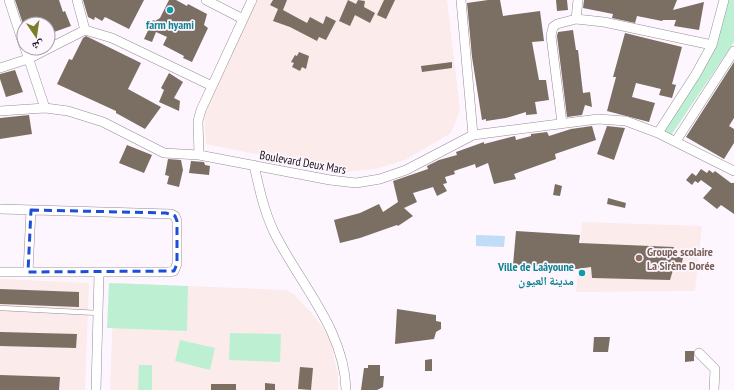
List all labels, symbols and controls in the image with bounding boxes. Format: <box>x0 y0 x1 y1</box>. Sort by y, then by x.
marker: farm hyami <box>165 5 175 15</box>
north arrow <box>16 16 56 56</box>
place label: farm hyami <box>146 17 194 32</box>
text: ش <box>30 37 46 54</box>
street label: Boulevard Deux Mars <box>259 147 347 177</box>
place label: Groupe scolaire La Sirène Dorée <box>647 244 715 273</box>
marker: Groupe scolaire La Sirène Dorée <box>634 253 644 263</box>
place label: Ville de Laâyoune مدينة العيون <box>497 259 574 289</box>
marker: Ville de Laâyoune مدينة العيون <box>577 268 587 278</box>

